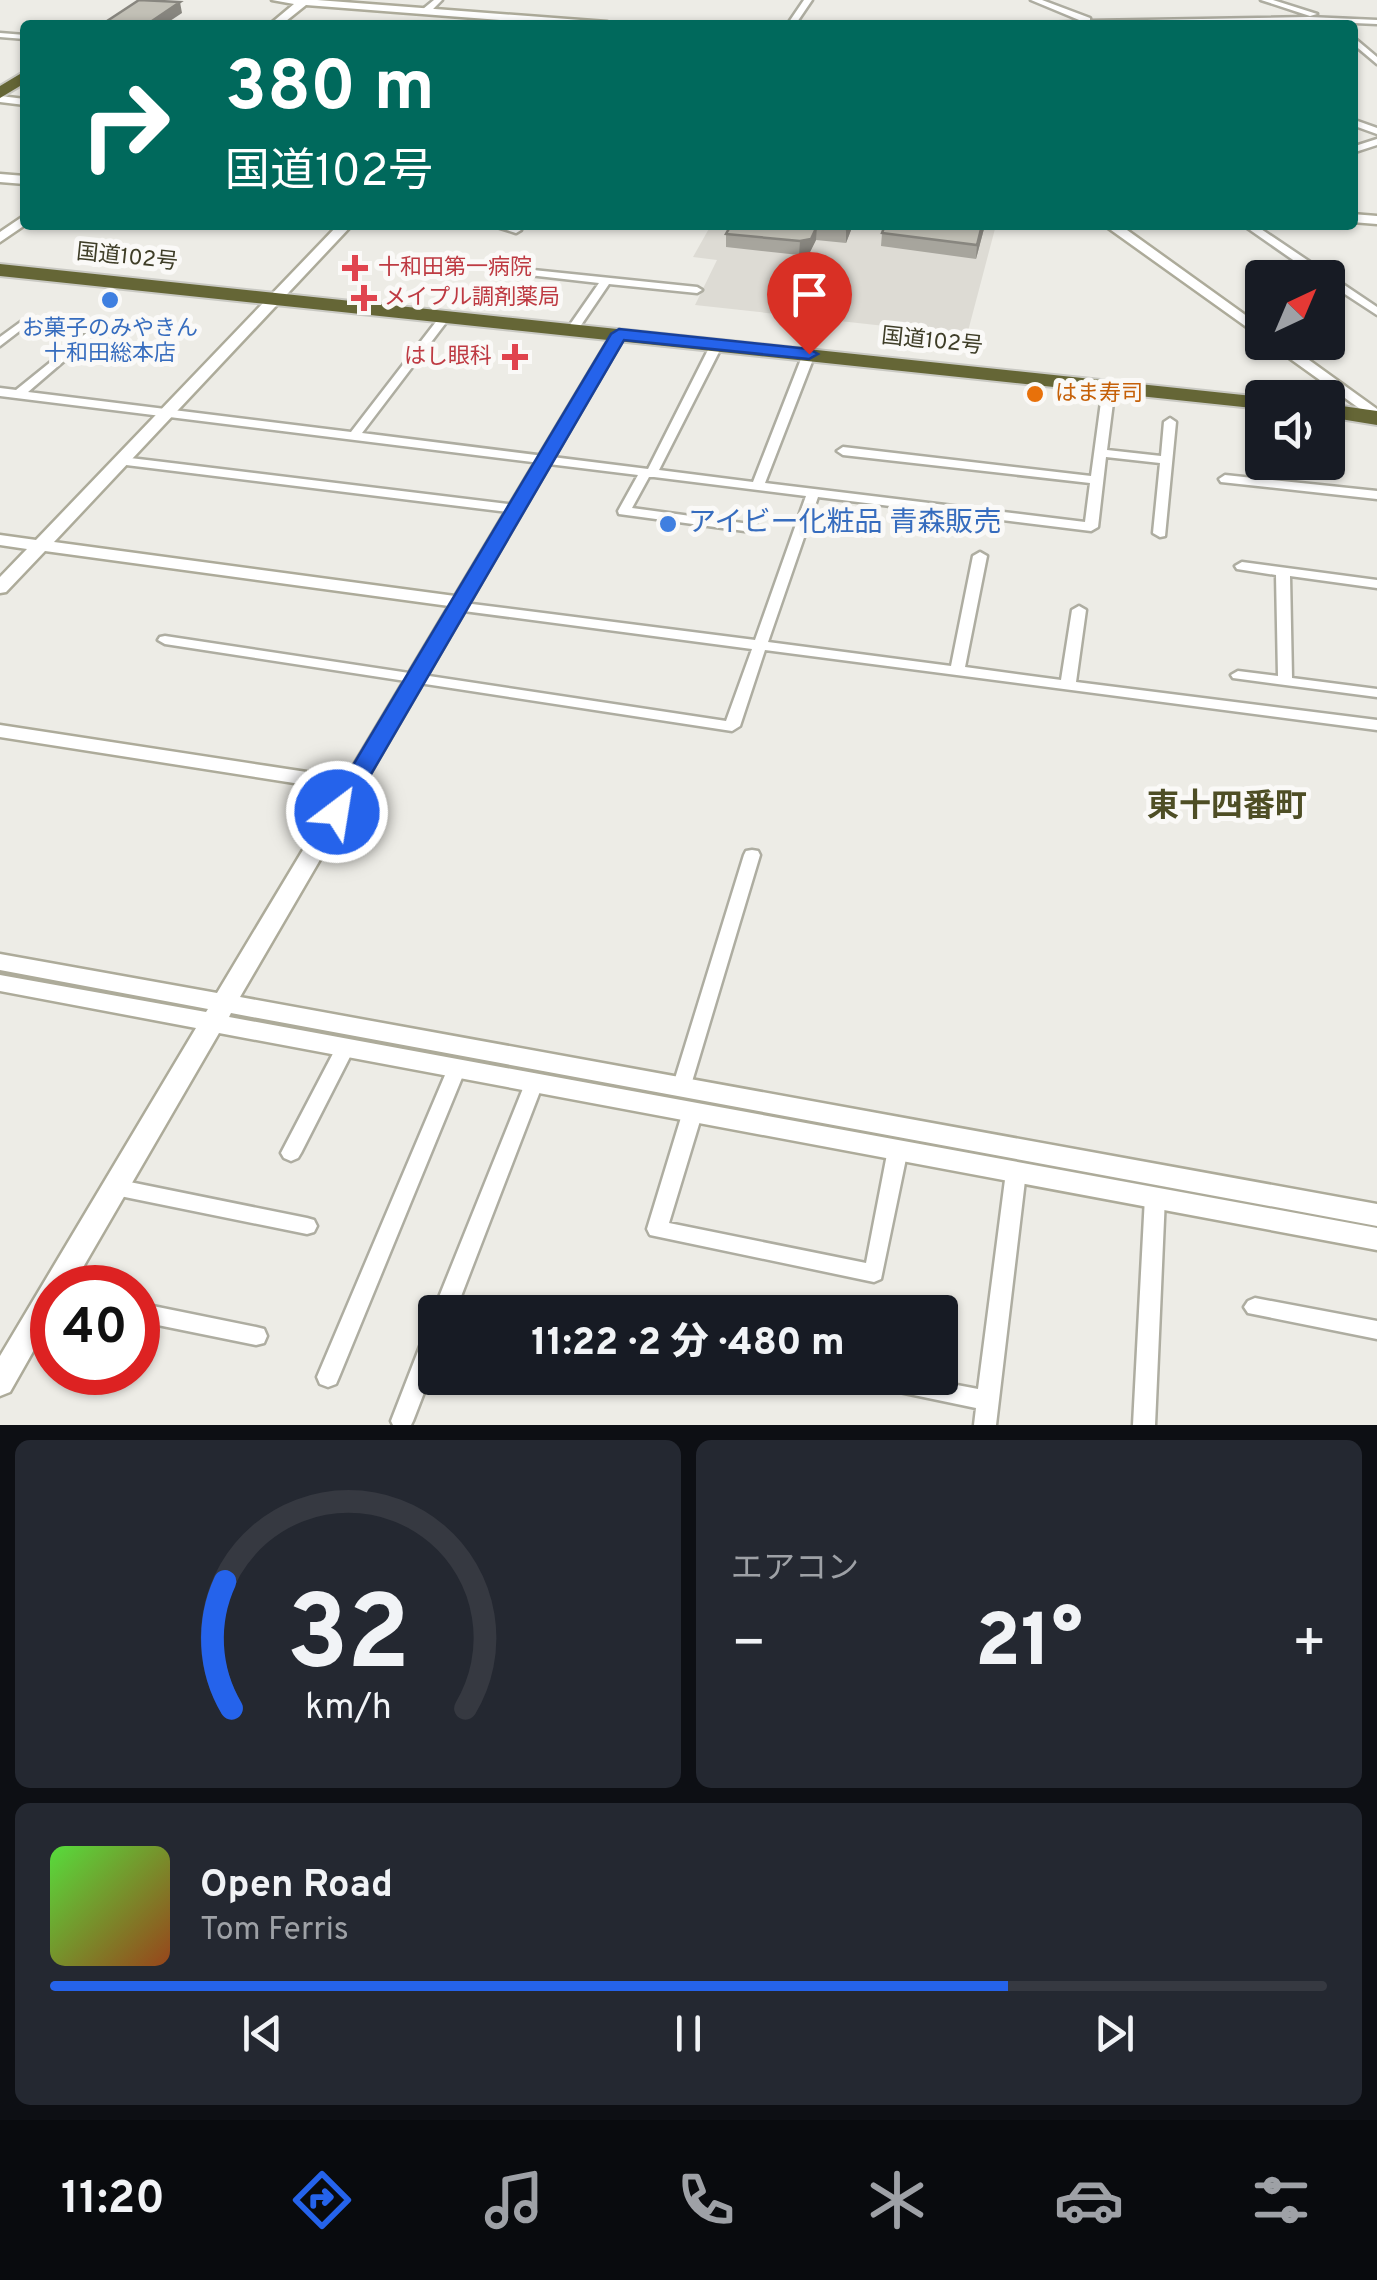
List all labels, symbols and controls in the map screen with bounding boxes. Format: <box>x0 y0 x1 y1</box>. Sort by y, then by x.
text: 380 m <box>225 46 435 135</box>
icon: right <box>60 60 190 190</box>
text: 国道102号 <box>225 145 433 202</box>
street label: 国道102号 <box>75 239 179 277</box>
pin <box>767 252 852 355</box>
marker: 十和田第一病院 <box>342 255 368 281</box>
place label: 十和田第一病院 <box>378 255 532 282</box>
north arrow <box>1245 260 1345 360</box>
map controls <box>1245 260 1345 480</box>
icon: arrive <box>782 267 837 322</box>
place label: メイプル調剤薬局 <box>384 285 560 312</box>
marker: メイプル調剤薬局 <box>353 287 375 309</box>
marker: お菓子のみやきん 十和田総本店 <box>99 289 121 311</box>
place label: お菓子のみやきん 十和田総本店 <box>22 316 198 368</box>
street label: 国道102号 <box>880 323 984 361</box>
place label: はし眼科 <box>404 344 492 371</box>
marker: はし眼科 <box>502 344 528 370</box>
button: sound <box>1245 380 1345 480</box>
place label: はま寿司 <box>1055 381 1143 408</box>
marker: はま寿司 <box>1024 383 1046 405</box>
place label: アイビー化粧品 青森販売 <box>688 506 1001 542</box>
marker: アイビー化粧品 青森販売 <box>657 513 679 535</box>
position arrow <box>285 760 389 864</box>
district label: 東十四番町 <box>1147 788 1307 828</box>
speed limit sign: 40 <box>30 1265 160 1395</box>
text: 11:22 · 2 分 · 480 m <box>531 1320 845 1369</box>
text: エアコン <box>731 1550 859 1590</box>
text: 32 <box>286 1574 410 1706</box>
text: 21° <box>975 1598 1083 1693</box>
text: − <box>731 1611 766 1681</box>
text: + <box>1292 1611 1327 1681</box>
text: km/h <box>305 1686 391 1732</box>
text: Open Road <box>200 1862 393 1911</box>
text: Tom Ferris <box>200 1911 349 1951</box>
icon: previous <box>235 2006 290 2061</box>
icon: pause <box>661 2006 716 2061</box>
icon: next <box>1087 2006 1142 2061</box>
icon: directions <box>287 2165 357 2235</box>
icon: music <box>479 2165 549 2235</box>
icon: phone <box>671 2165 741 2235</box>
icon: climate <box>862 2165 932 2235</box>
icon: car <box>1054 2165 1124 2235</box>
icon: filters <box>1246 2165 1316 2235</box>
text: 11:20 <box>61 2172 165 2229</box>

